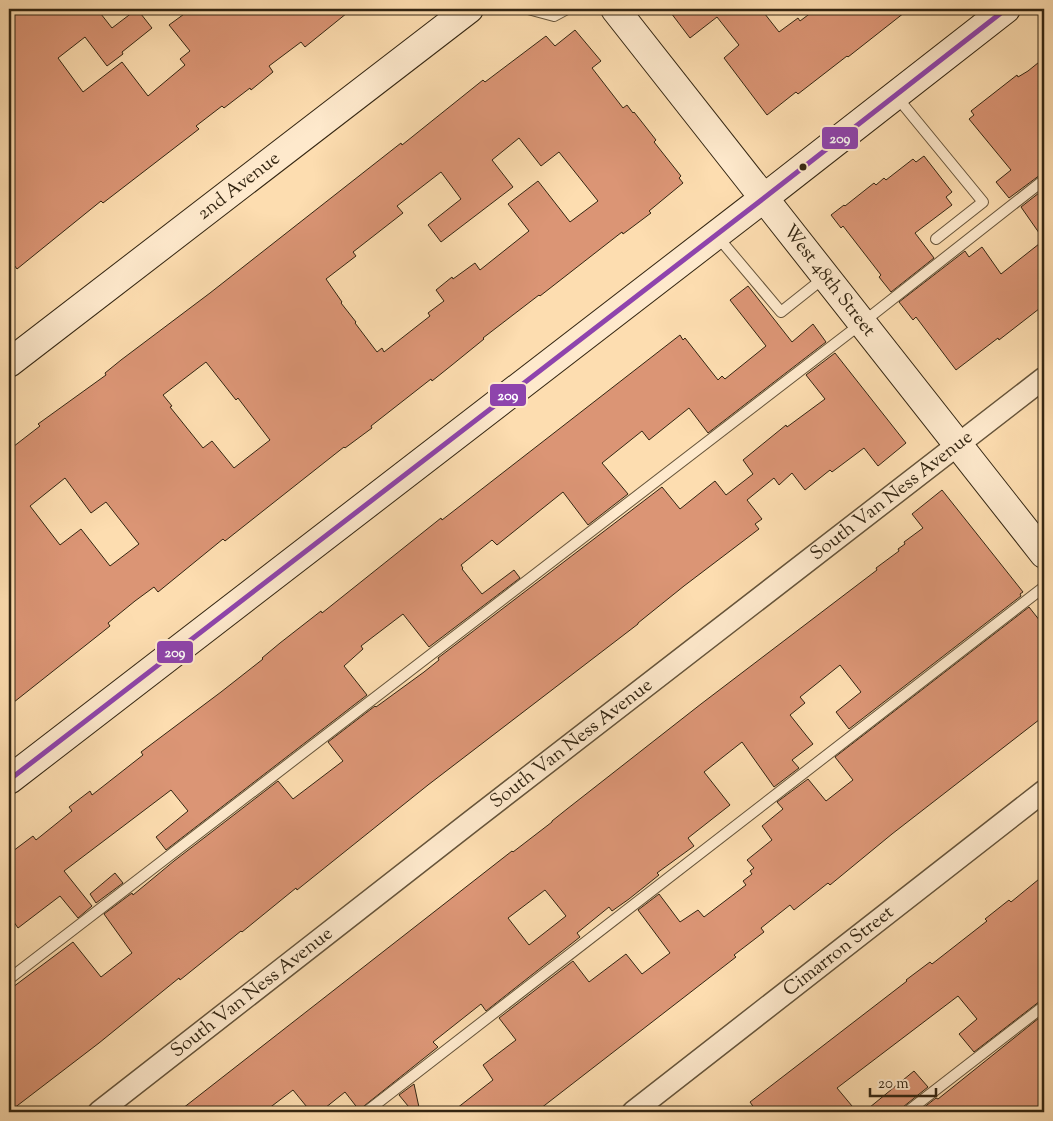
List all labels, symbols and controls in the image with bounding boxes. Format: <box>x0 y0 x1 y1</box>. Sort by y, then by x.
line badge: 209 <box>821 126 859 150</box>
text: 209 <box>830 130 851 150</box>
street label: 2nd Avenue <box>192 145 286 227</box>
unlabelled marker <box>798 162 808 172</box>
street label: West 48th Street <box>776 219 882 343</box>
line badge: 209 <box>489 383 527 407</box>
text: 209 <box>498 387 519 407</box>
street label: South Van Ness Avenue <box>805 424 979 567</box>
line badge: 209 <box>156 640 194 664</box>
text: 209 <box>165 644 186 664</box>
street label: South Van Ness Avenue <box>484 672 658 815</box>
street label: Cimarron Street <box>778 899 900 1003</box>
street label: South Van Ness Avenue <box>165 921 339 1064</box>
scale bar <box>870 1066 937 1098</box>
text: 20 m <box>878 1074 909 1095</box>

